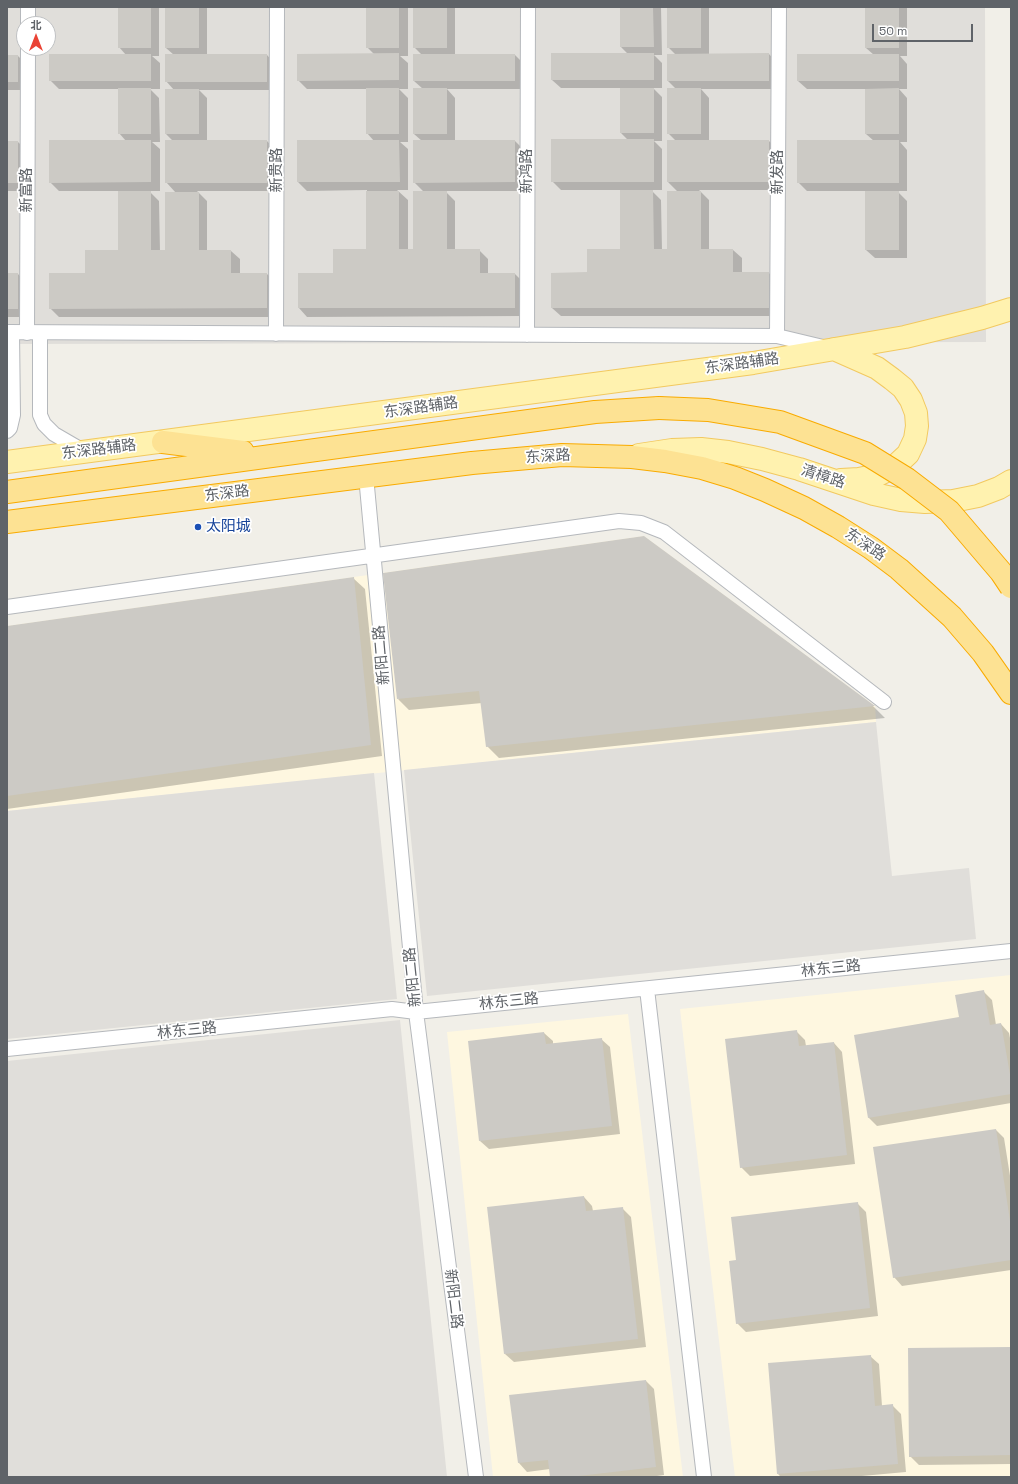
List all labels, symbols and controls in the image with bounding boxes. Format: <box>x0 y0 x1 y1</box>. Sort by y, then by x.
north arrow <box>16 16 56 56</box>
scale bar <box>874 16 975 42</box>
text: 北 <box>31 18 42 32</box>
text: 50 m <box>879 23 907 39</box>
street label: 新贵路 <box>268 148 286 192</box>
street label: 新鸿路 <box>518 149 536 193</box>
street label: 新发路 <box>769 150 787 194</box>
street label: 新富路 <box>18 168 36 212</box>
street label: 东深路辅路 <box>704 350 780 378</box>
street label: 东深路辅路 <box>383 394 459 422</box>
street label: 东深路辅路 <box>61 436 137 464</box>
street label: 东深路 <box>525 446 571 468</box>
street label: 清樟路 <box>799 461 847 493</box>
street label: 东深路 <box>204 482 250 506</box>
place label: 太阳城 <box>206 518 251 536</box>
marker: 太阳城 <box>193 522 203 532</box>
street label: 东深路 <box>841 525 889 565</box>
street label: 新阳二路 <box>370 624 394 686</box>
street label: 新阳二路 <box>401 946 425 1008</box>
street label: 林东三路 <box>800 957 862 981</box>
street label: 林东三路 <box>478 990 540 1014</box>
street label: 林东三路 <box>156 1019 218 1043</box>
street label: 新阳二路 <box>440 1268 466 1330</box>

